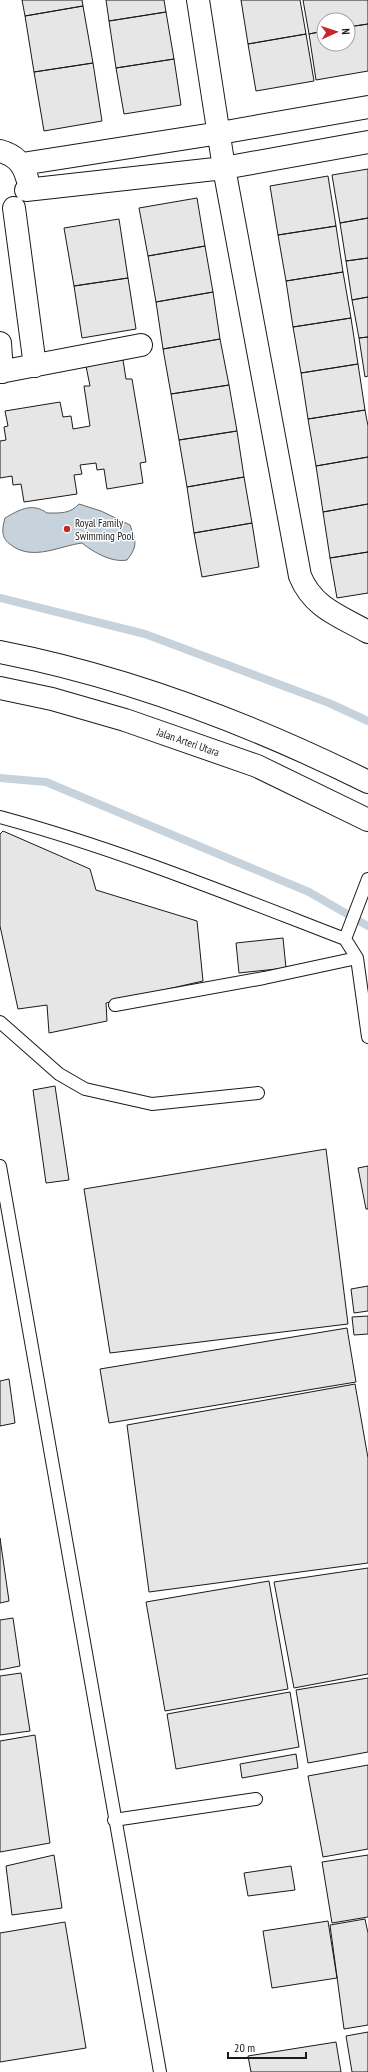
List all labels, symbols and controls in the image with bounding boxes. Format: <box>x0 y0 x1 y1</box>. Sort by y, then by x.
north arrow <box>316 12 356 52</box>
text: N <box>339 28 353 35</box>
place label: Royal Family Swimming Pool <box>75 516 134 543</box>
marker: Royal Family Swimming Pool <box>62 524 72 534</box>
street label: Jalan Arteri Utara <box>154 724 221 759</box>
scale bar <box>228 2034 306 2060</box>
text: 20 m <box>234 2040 255 2055</box>

